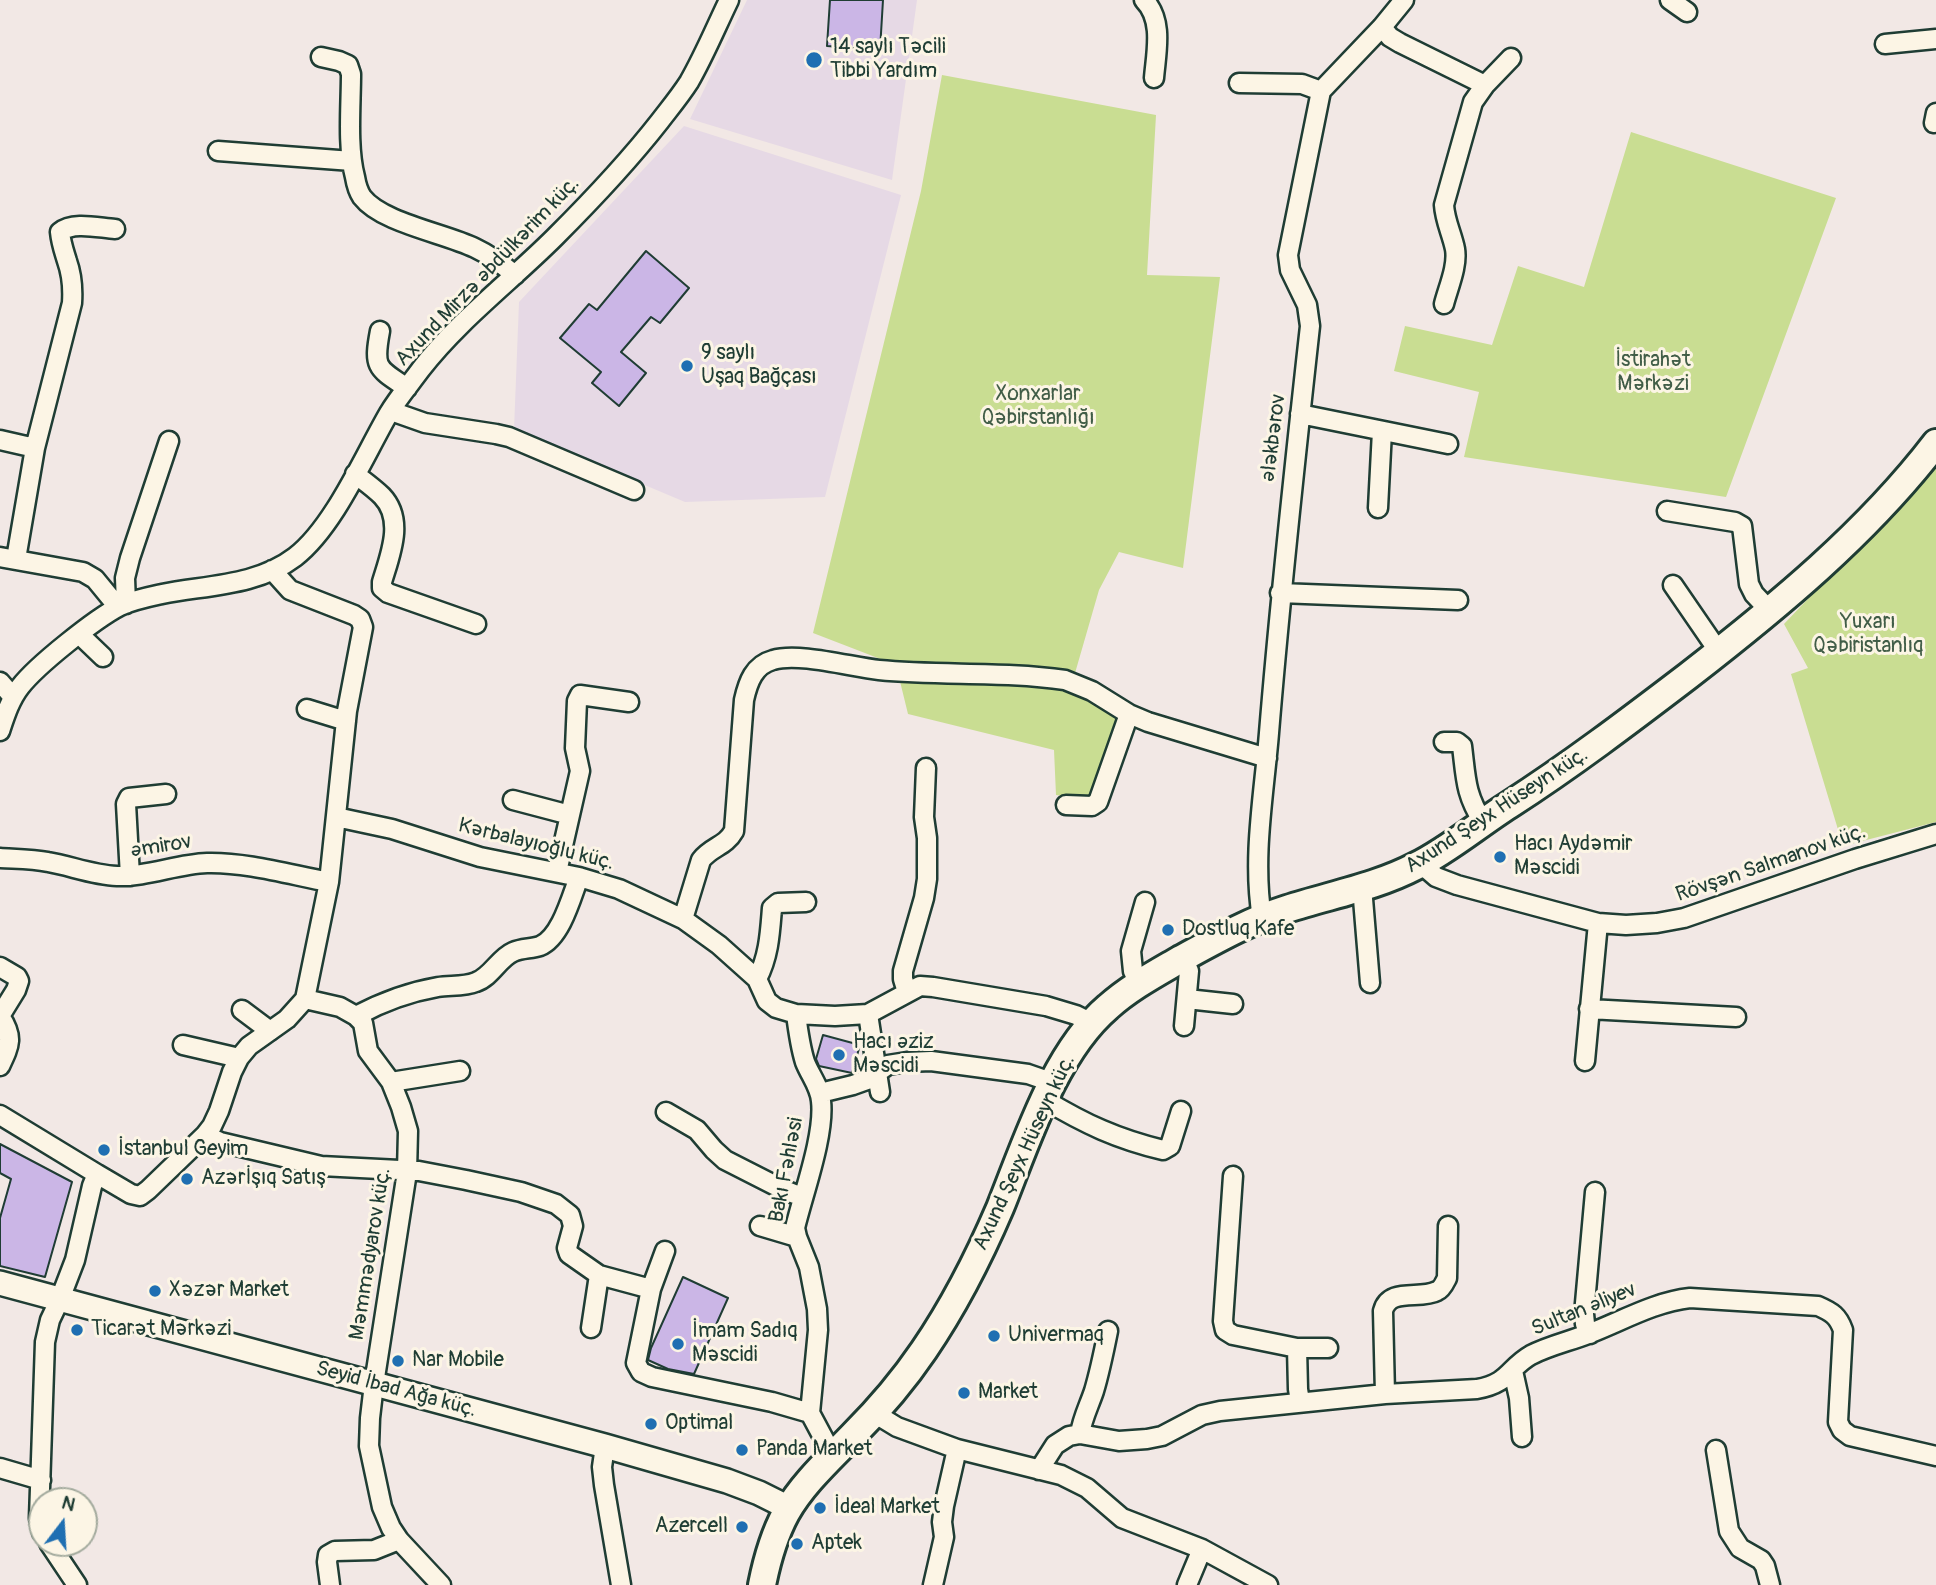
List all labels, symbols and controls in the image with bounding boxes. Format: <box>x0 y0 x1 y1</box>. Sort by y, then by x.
place label: 14 saylı Təcili Tibbi Yardım <box>830 35 946 85</box>
marker: 14 saylı Təcili Tibbi Yardım <box>804 50 824 70</box>
street label: Axund Mirzə Əbdülkərim küç. <box>391 172 585 372</box>
place label: 9 saylı Uşaq Bağçası <box>701 341 817 391</box>
park label: İstirahət Mərkəzi <box>1615 348 1691 398</box>
marker: 9 saylı Uşaq Bağçası <box>679 358 695 374</box>
park label: Xonxarlar Qəbirstanlığı <box>981 382 1095 432</box>
street label: Ələkbərov <box>1256 393 1292 483</box>
park label: Yuxarı Qəbiristanlıq <box>1813 610 1923 660</box>
street label: Axund Şeyx Hüseyn küç. <box>1401 743 1593 879</box>
street label: Kərbalayıoğlu küç. <box>455 813 617 877</box>
street label: Rövşən Salmanov küç. <box>1673 820 1869 908</box>
street label: Əmirov <box>129 830 193 864</box>
place label: Hacı Aydəmir Məscidi <box>1514 832 1632 882</box>
marker: Hacı Aydəmir Məscidi <box>1492 849 1508 865</box>
place label: Dostluq Kafe <box>1182 917 1294 943</box>
marker: Dostluq Kafe <box>1160 922 1176 938</box>
place label: Hacı Əziz Məscidi <box>853 1030 934 1080</box>
marker: Hacı Əziz Məscidi <box>831 1047 847 1063</box>
street label: Axund Şeyx Hüseyn küç. <box>969 1051 1081 1255</box>
street label: Bakı Fəhləsi <box>764 1115 810 1225</box>
place label: İstanbul Geyim <box>118 1137 248 1163</box>
marker: İstanbul Geyim <box>96 1142 112 1158</box>
place label: Azərİşıq Satış <box>201 1166 326 1192</box>
street label: Məmmədyarov küç. <box>345 1166 397 1342</box>
marker: Azərİşıq Satış <box>179 1171 195 1187</box>
place label: Xəzər Market <box>169 1278 289 1304</box>
street label: Sultan Əliyev <box>1528 1278 1640 1342</box>
marker: Xəzər Market <box>147 1283 163 1299</box>
place label: Ticarət Mərkəzi <box>91 1317 231 1343</box>
place label: İmam Sadıq Məscidi <box>692 1319 797 1369</box>
marker: Ticarət Mərkəzi <box>69 1322 85 1338</box>
place label: Univermaq <box>1008 1323 1104 1349</box>
marker: Univermaq <box>986 1328 1002 1344</box>
marker: İmam Sadıq Məscidi <box>670 1336 686 1352</box>
place label: Nar Mobile <box>412 1348 504 1374</box>
marker: Nar Mobile <box>390 1353 406 1369</box>
street label: Seyid İbad Ağa küç. <box>313 1356 479 1424</box>
place label: Market <box>978 1380 1038 1406</box>
marker: Market <box>956 1385 972 1401</box>
place label: Optimal <box>665 1411 733 1437</box>
marker: Optimal <box>643 1416 659 1432</box>
place label: Panda Market <box>756 1437 872 1463</box>
marker: Panda Market <box>734 1442 750 1458</box>
north arrow <box>28 1487 98 1557</box>
text: N <box>59 1490 78 1517</box>
place label: İdeal Market <box>834 1495 940 1521</box>
marker: İdeal Market <box>812 1500 828 1516</box>
place label: Azercell <box>655 1514 728 1540</box>
marker: Azercell <box>734 1519 750 1535</box>
place label: Aptek <box>811 1531 862 1557</box>
marker: Aptek <box>789 1536 805 1552</box>

